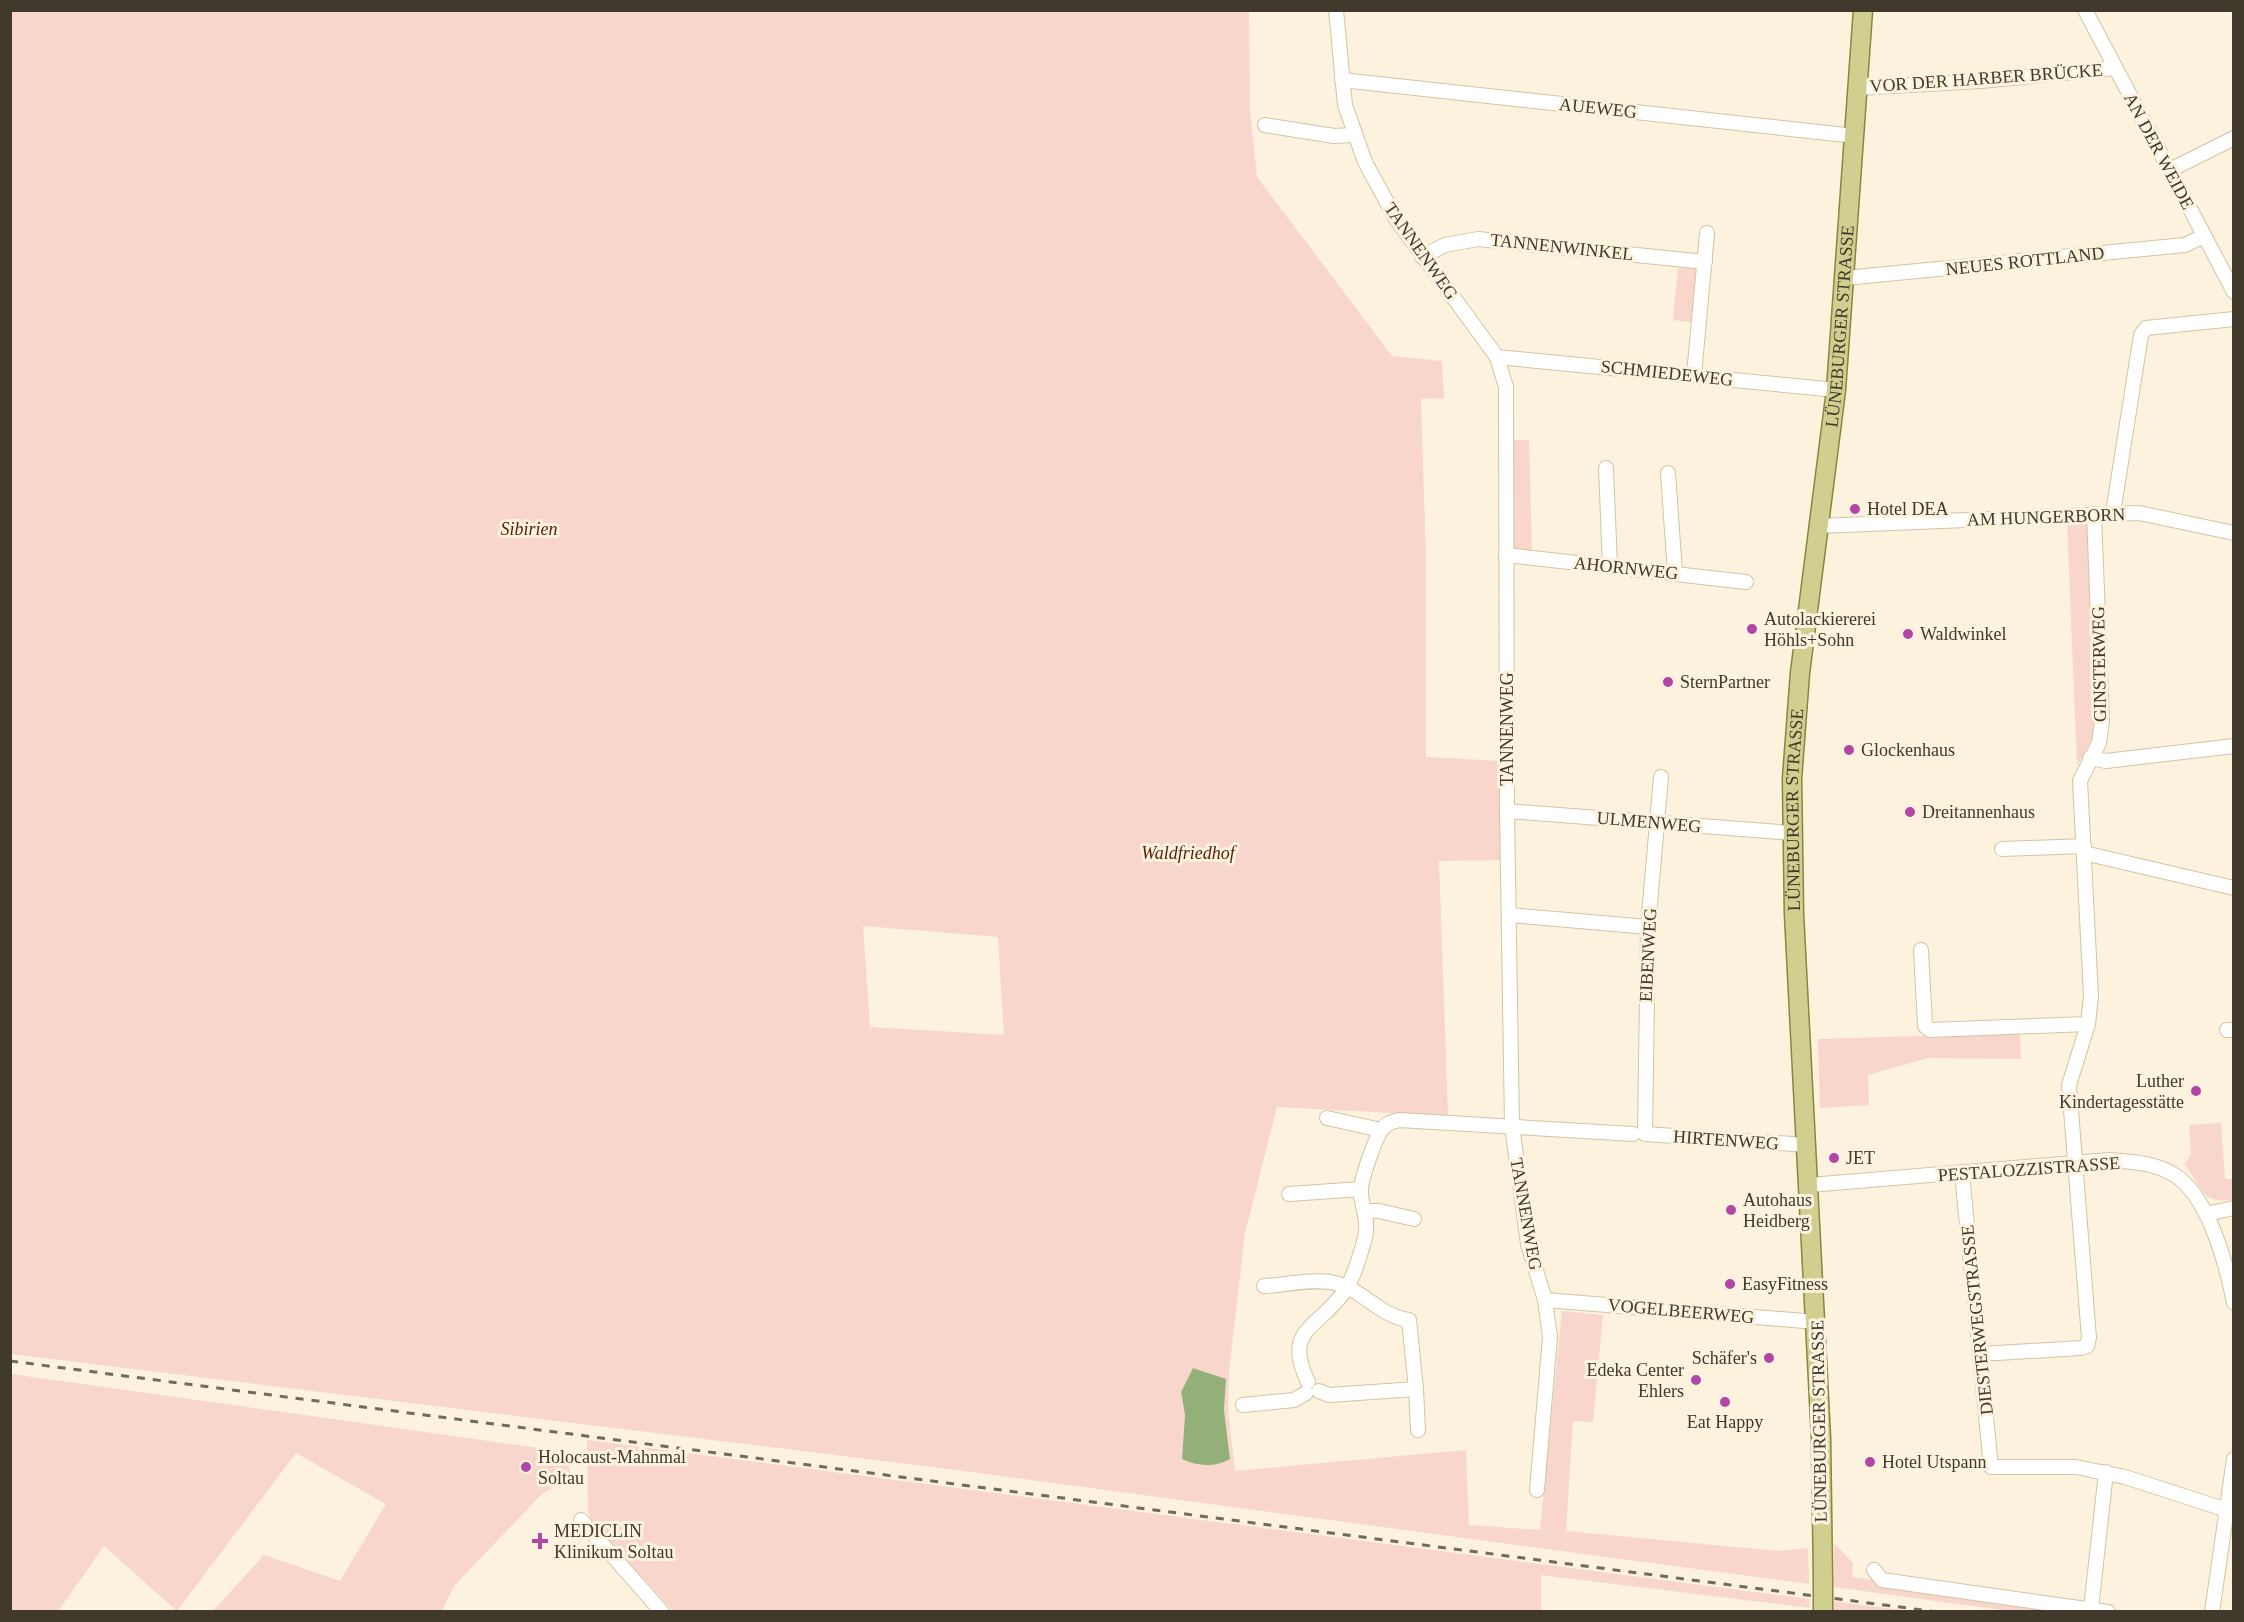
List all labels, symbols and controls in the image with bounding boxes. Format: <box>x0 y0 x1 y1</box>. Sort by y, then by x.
street label: VOR DER HARBER BRÜCKE <box>1869 60 2103 96</box>
street label: AN DER WEIDE <box>2120 90 2198 212</box>
street label: AUEWEG <box>1558 94 1638 122</box>
street label: TANNENWEG <box>1380 199 1462 303</box>
street label: LÜNEBURGER STRASSE <box>1821 225 1858 429</box>
street label: TANNENWINKEL <box>1490 230 1634 264</box>
street label: NEUES ROTTLAND <box>1945 243 2105 279</box>
street label: SCHMIEDEWEG <box>1600 356 1734 390</box>
place label: Hotel DEA <box>1867 499 1948 519</box>
marker: Hotel DEA <box>1848 502 1862 516</box>
street label: AM HUNGERBORN <box>1966 504 2126 530</box>
park label: Sibirien <box>501 519 558 539</box>
street label: AHORNWEG <box>1573 553 1679 583</box>
street label: GINSTERWEG <box>2088 606 2110 722</box>
place label: Autolackiererei Höhls+Sohn <box>1764 609 1876 650</box>
marker: Autolackiererei Höhls+Sohn <box>1745 622 1759 636</box>
place label: Waldwinkel <box>1920 624 2007 644</box>
marker: Waldwinkel <box>1901 627 1915 641</box>
street label: TANNENWEG <box>1497 672 1517 786</box>
place label: SternPartner <box>1680 672 1770 692</box>
marker: SternPartner <box>1661 675 1675 689</box>
street label: LÜNEBURGER STRASSE <box>1782 708 1807 911</box>
place label: Glockenhaus <box>1861 740 1955 760</box>
marker: Glockenhaus <box>1842 743 1856 757</box>
place label: Dreitannenhaus <box>1922 802 2035 822</box>
marker: Dreitannenhaus <box>1903 805 1917 819</box>
street label: ULMENWEG <box>1596 807 1702 837</box>
park label: Waldfriedhof <box>1141 843 1238 863</box>
street label: EIBENWEG <box>1636 908 1660 1002</box>
place label: Luther Kindertagesstätte <box>2059 1071 2184 1112</box>
marker: Luther Kindertagesstätte <box>2189 1084 2203 1098</box>
street label: HIRTENWEG <box>1672 1126 1780 1154</box>
place label: JET <box>1846 1148 1875 1168</box>
marker: JET <box>1827 1151 1841 1165</box>
street label: PESTALOZZISTRASSE <box>1937 1153 2121 1185</box>
street label: TANNENWEG <box>1506 1156 1546 1272</box>
place label: Autohaus Heidberg <box>1743 1190 1812 1231</box>
marker: Autohaus Heidberg <box>1724 1203 1738 1217</box>
street label: DIESTERWEGSTRASSE <box>1957 1224 1997 1416</box>
place label: EasyFitness <box>1742 1274 1828 1294</box>
marker: EasyFitness <box>1723 1277 1737 1291</box>
street label: VOGELBEERWEG <box>1607 1295 1755 1327</box>
street label: LÜNEBURGER STRASSE <box>1807 1320 1831 1522</box>
place label: Schäfer's <box>1692 1348 1757 1368</box>
marker: Schäfer's <box>1762 1351 1776 1365</box>
place label: Edeka Center Ehlers <box>1587 1360 1684 1401</box>
marker: Edeka Center Ehlers <box>1689 1373 1703 1387</box>
marker: Eat Happy <box>1718 1395 1732 1409</box>
place label: Eat Happy <box>1687 1412 1763 1432</box>
place label: Holocaust-Mahnmal Soltau <box>538 1447 686 1488</box>
place label: Hotel Utspann <box>1882 1452 1986 1472</box>
marker: Hotel Utspann <box>1863 1455 1877 1469</box>
marker: Holocaust-Mahnmal Soltau <box>519 1460 533 1474</box>
place label: MEDICLIN Klinikum Soltau <box>554 1521 674 1562</box>
marker: MEDICLIN Klinikum Soltau <box>531 1532 549 1550</box>

